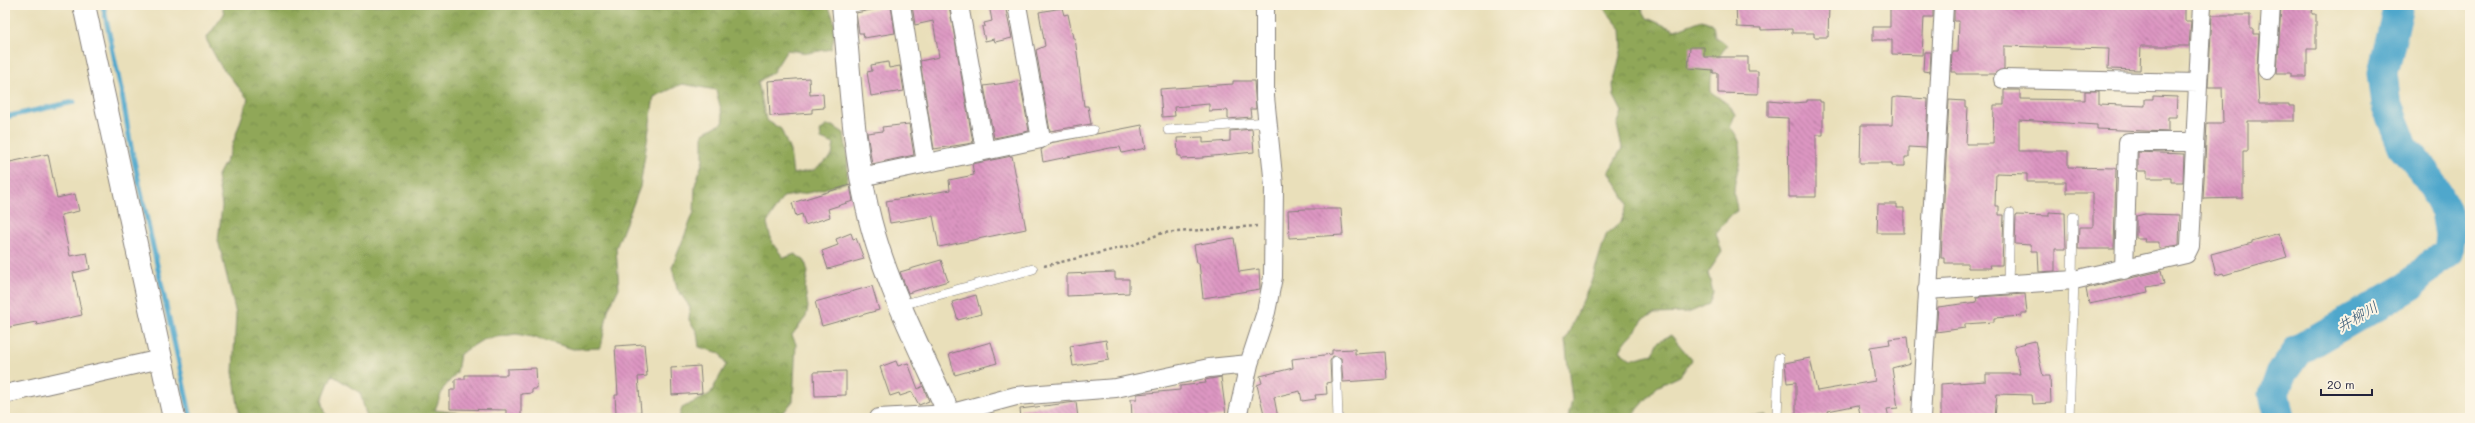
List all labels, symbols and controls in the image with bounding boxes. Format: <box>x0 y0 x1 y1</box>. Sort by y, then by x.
water label: 井柳川 <box>2333 296 2381 336</box>
scale bar <box>2321 371 2372 397</box>
text: 20 m <box>2327 376 2355 392</box>

